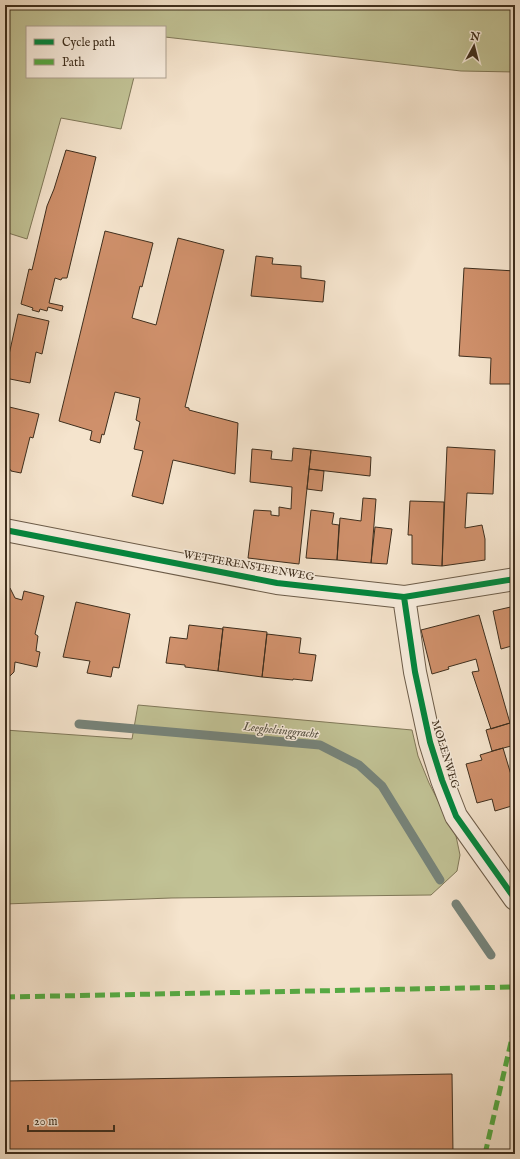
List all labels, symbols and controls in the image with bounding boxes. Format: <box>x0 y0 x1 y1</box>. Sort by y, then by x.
legend <box>26 26 166 78</box>
north arrow <box>454 26 494 66</box>
text: N <box>469 29 481 45</box>
text: Cycle path <box>62 35 116 51</box>
text: Path <box>62 55 85 70</box>
street label: WETTERENSTEENWEG <box>182 548 316 584</box>
street label: MOLENWEG <box>428 718 462 791</box>
water label: Leeghelsinggracht <box>241 719 320 743</box>
scale bar <box>28 1107 114 1133</box>
text: 20 m <box>34 1114 57 1129</box>

